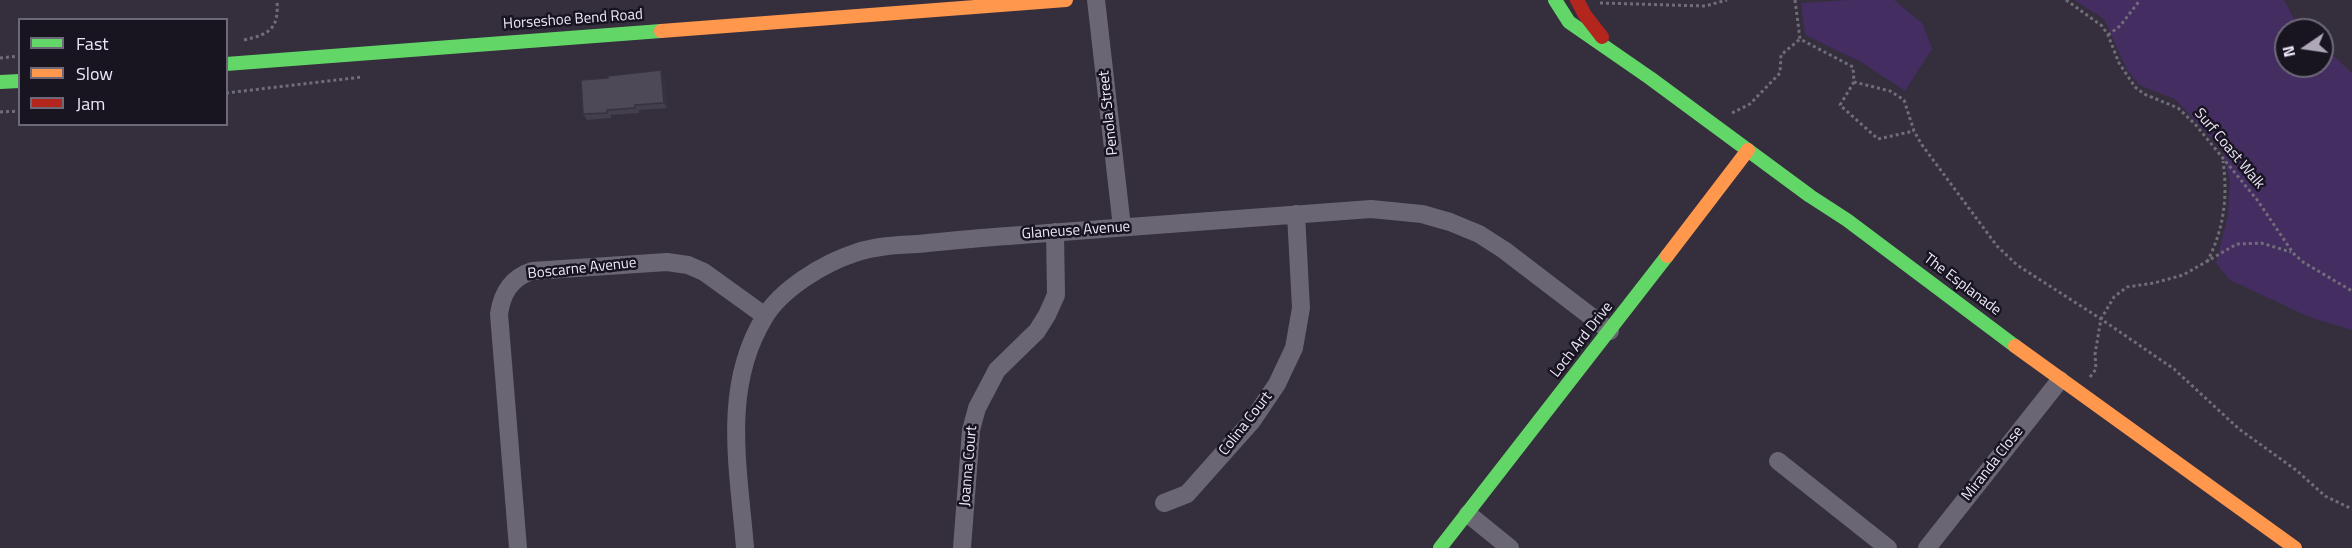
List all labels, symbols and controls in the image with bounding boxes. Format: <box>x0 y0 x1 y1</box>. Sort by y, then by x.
street label: Horseshoe Bend Road <box>502 6 644 34</box>
legend <box>18 18 228 126</box>
north arrow <box>2274 18 2334 78</box>
text: Fast <box>76 30 109 57</box>
text: N <box>2275 43 2301 60</box>
text: Slow <box>76 60 113 87</box>
street label: Penola Street <box>1096 70 1122 156</box>
text: Jam <box>76 90 105 117</box>
street label: Surf Coast Walk <box>2190 105 2268 193</box>
street label: Glaneuse Avenue <box>1021 218 1131 244</box>
street label: The Esplanade <box>1920 250 2004 320</box>
street label: Boscarne Avenue <box>527 254 637 284</box>
street label: Loch Ard Drive <box>1547 299 1617 381</box>
street label: Colina Court <box>1216 389 1276 459</box>
street label: Miranda Close <box>1958 423 2028 505</box>
street label: Joanna Court <box>957 425 981 507</box>

